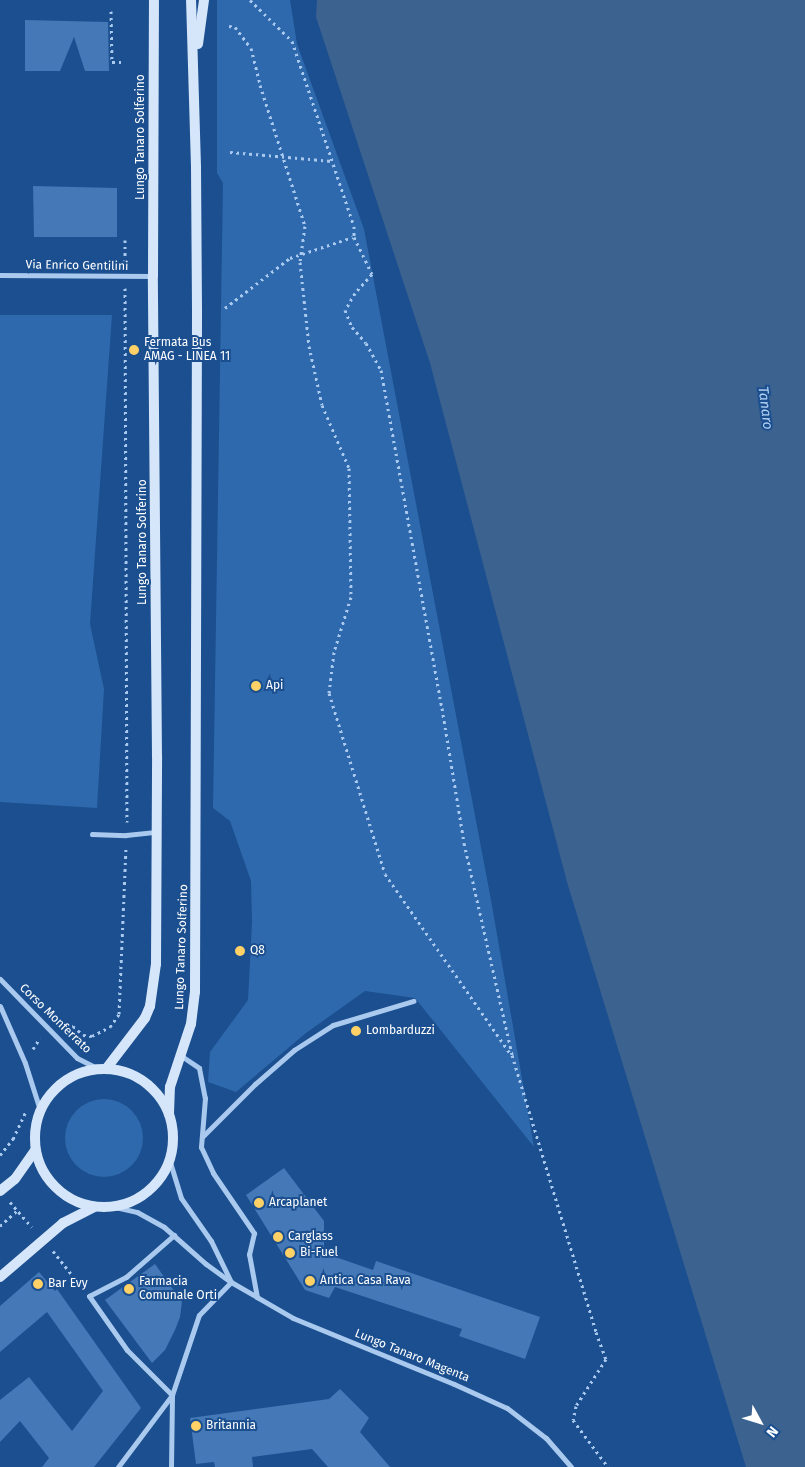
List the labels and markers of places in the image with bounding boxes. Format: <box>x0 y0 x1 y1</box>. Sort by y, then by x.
place label: Fermata Bus AMAG - LINEA 11 <box>144 336 230 364</box>
marker: Fermata Bus AMAG - LINEA 11 <box>128 344 140 356</box>
place label: Api <box>266 679 283 693</box>
marker: Api <box>250 680 262 692</box>
place label: Q8 <box>250 944 265 958</box>
marker: Q8 <box>234 945 246 957</box>
place label: Lombarduzzi <box>366 1024 435 1038</box>
marker: Lombarduzzi <box>350 1025 362 1037</box>
place label: Arcaplanet <box>269 1196 327 1210</box>
marker: Arcaplanet <box>253 1197 265 1209</box>
place label: Carglass <box>288 1230 333 1244</box>
marker: Carglass <box>272 1231 284 1243</box>
place label: Bi-Fuel <box>300 1246 338 1260</box>
marker: Bi-Fuel <box>284 1247 296 1259</box>
place label: Antica Casa Rava <box>320 1274 411 1288</box>
place label: Farmacia Comunale Orti <box>139 1275 217 1303</box>
marker: Antica Casa Rava <box>304 1275 316 1287</box>
place label: Bar Evy <box>48 1277 88 1291</box>
marker: Bar Evy <box>32 1278 44 1290</box>
marker: Farmacia Comunale Orti <box>123 1283 135 1295</box>
place label: Britannia <box>206 1419 256 1433</box>
marker: Britannia <box>190 1420 202 1432</box>

